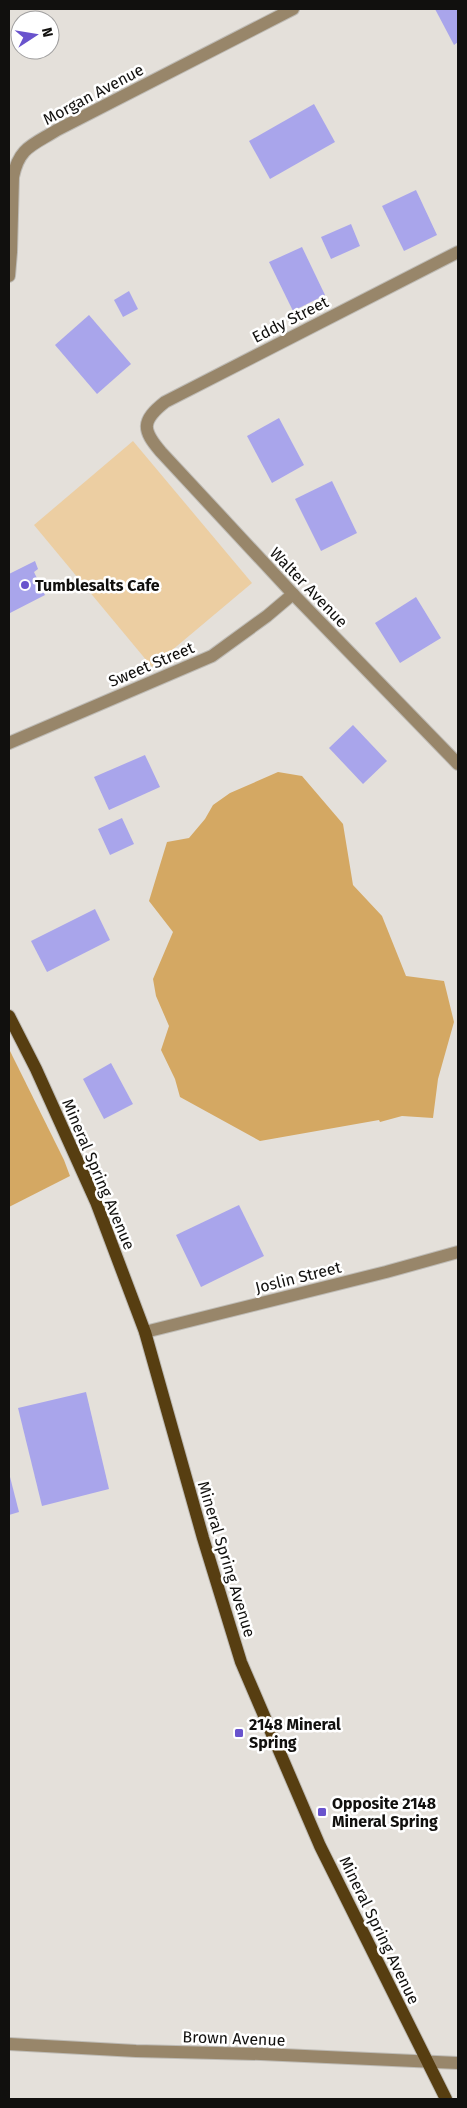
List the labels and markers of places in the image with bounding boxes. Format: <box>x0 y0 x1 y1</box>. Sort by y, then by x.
place label: Tumblesalts Cafe <box>35 576 160 595</box>
marker: Tumblesalts Cafe <box>19 579 31 591</box>
place label: 2148 Mineral Spring <box>249 1715 341 1752</box>
marker: 2148 Mineral Spring <box>233 1727 245 1739</box>
place label: Opposite 2148 Mineral Spring <box>332 1794 438 1831</box>
marker: Opposite 2148 Mineral Spring <box>316 1806 328 1818</box>

